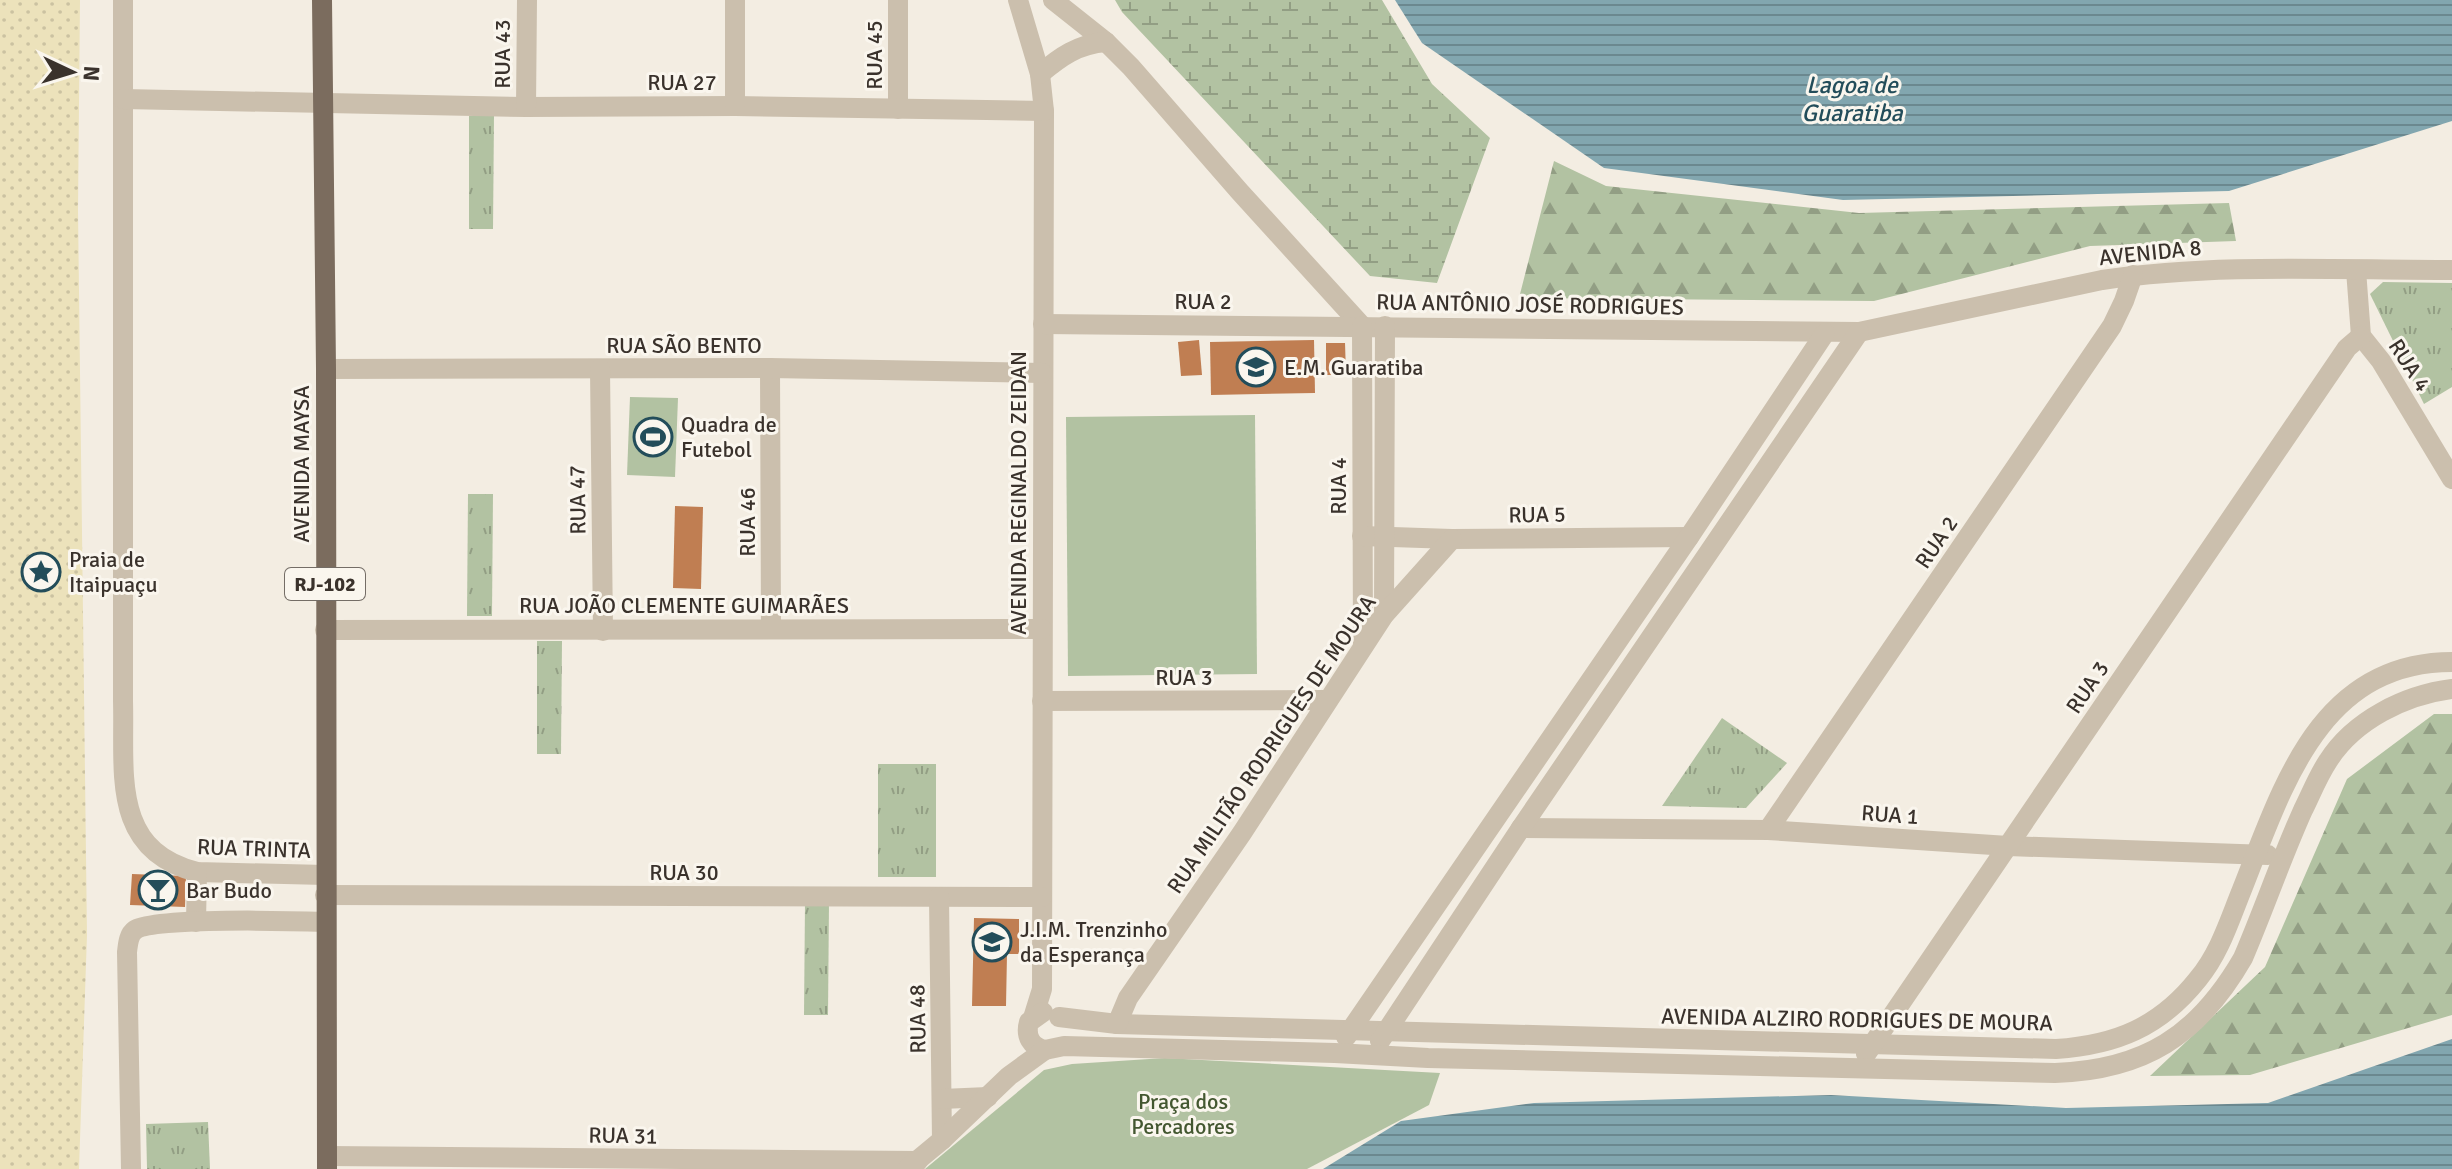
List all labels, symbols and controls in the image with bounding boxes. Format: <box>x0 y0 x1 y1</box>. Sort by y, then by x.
street label: RUA 43 <box>489 19 516 89</box>
street label: RUA 45 <box>861 20 888 90</box>
north arrow <box>32 32 112 112</box>
text: N <box>77 65 105 82</box>
street label: RUA 27 <box>647 69 717 96</box>
water label: Lagoa de Guaratiba <box>1801 70 1903 128</box>
street label: AVENIDA 8 <box>2097 234 2203 271</box>
street label: RUA 2 <box>1174 288 1232 315</box>
street label: RUA ANTÔNIO JOSÉ RODRIGUES <box>1376 288 1684 321</box>
street label: RUA SÃO BENTO <box>606 332 762 359</box>
street label: RUA 4 <box>2383 334 2437 397</box>
school or university icon: E.M. Guaratiba <box>1235 346 1277 388</box>
street label: AVENIDA REGINALDO ZEIDAN <box>1005 351 1032 635</box>
place label: E.M. Guaratiba <box>1284 354 1423 381</box>
street label: AVENIDA MAYSA <box>288 385 315 543</box>
place label: Quadra de Futebol <box>681 411 777 463</box>
sports icon: Quadra de Futebol <box>632 416 674 458</box>
street label: RUA 4 <box>1325 457 1352 515</box>
street label: RUA 47 <box>563 465 592 535</box>
street label: RUA 46 <box>734 487 761 557</box>
street label: RUA 5 <box>1508 501 1566 528</box>
street label: RUA 2 <box>1909 511 1964 574</box>
place label: Praia de Itaipuaçu <box>69 546 157 598</box>
place icon: Praia de Itaipuaçu <box>20 551 62 593</box>
road number: RJ-102 <box>285 568 365 600</box>
street label: RUA MILITÃO RODRIGUES DE MOURA <box>1161 589 1382 899</box>
street label: RUA JOÃO CLEMENTE GUIMARÃES <box>519 592 849 619</box>
street label: RUA 3 <box>2060 656 2115 719</box>
street label: RUA 3 <box>1155 664 1213 691</box>
street label: RUA 1 <box>1860 799 1920 830</box>
street label: RUA TRINTA <box>197 833 312 864</box>
street label: RUA 30 <box>649 859 719 886</box>
bar icon: Bar Budo <box>137 869 179 911</box>
place label: Bar Budo <box>186 877 272 904</box>
place label: J.I.M. Trenzinho da Esperança <box>1020 916 1167 968</box>
school or university icon: J.I.M. Trenzinho da Esperança <box>971 921 1013 963</box>
street label: RUA 48 <box>903 984 932 1054</box>
street label: AVENIDA ALZIRO RODRIGUES DE MOURA <box>1661 1003 2054 1036</box>
park label: Praça dos Percadores <box>1131 1088 1235 1140</box>
street label: RUA 31 <box>588 1121 658 1150</box>

